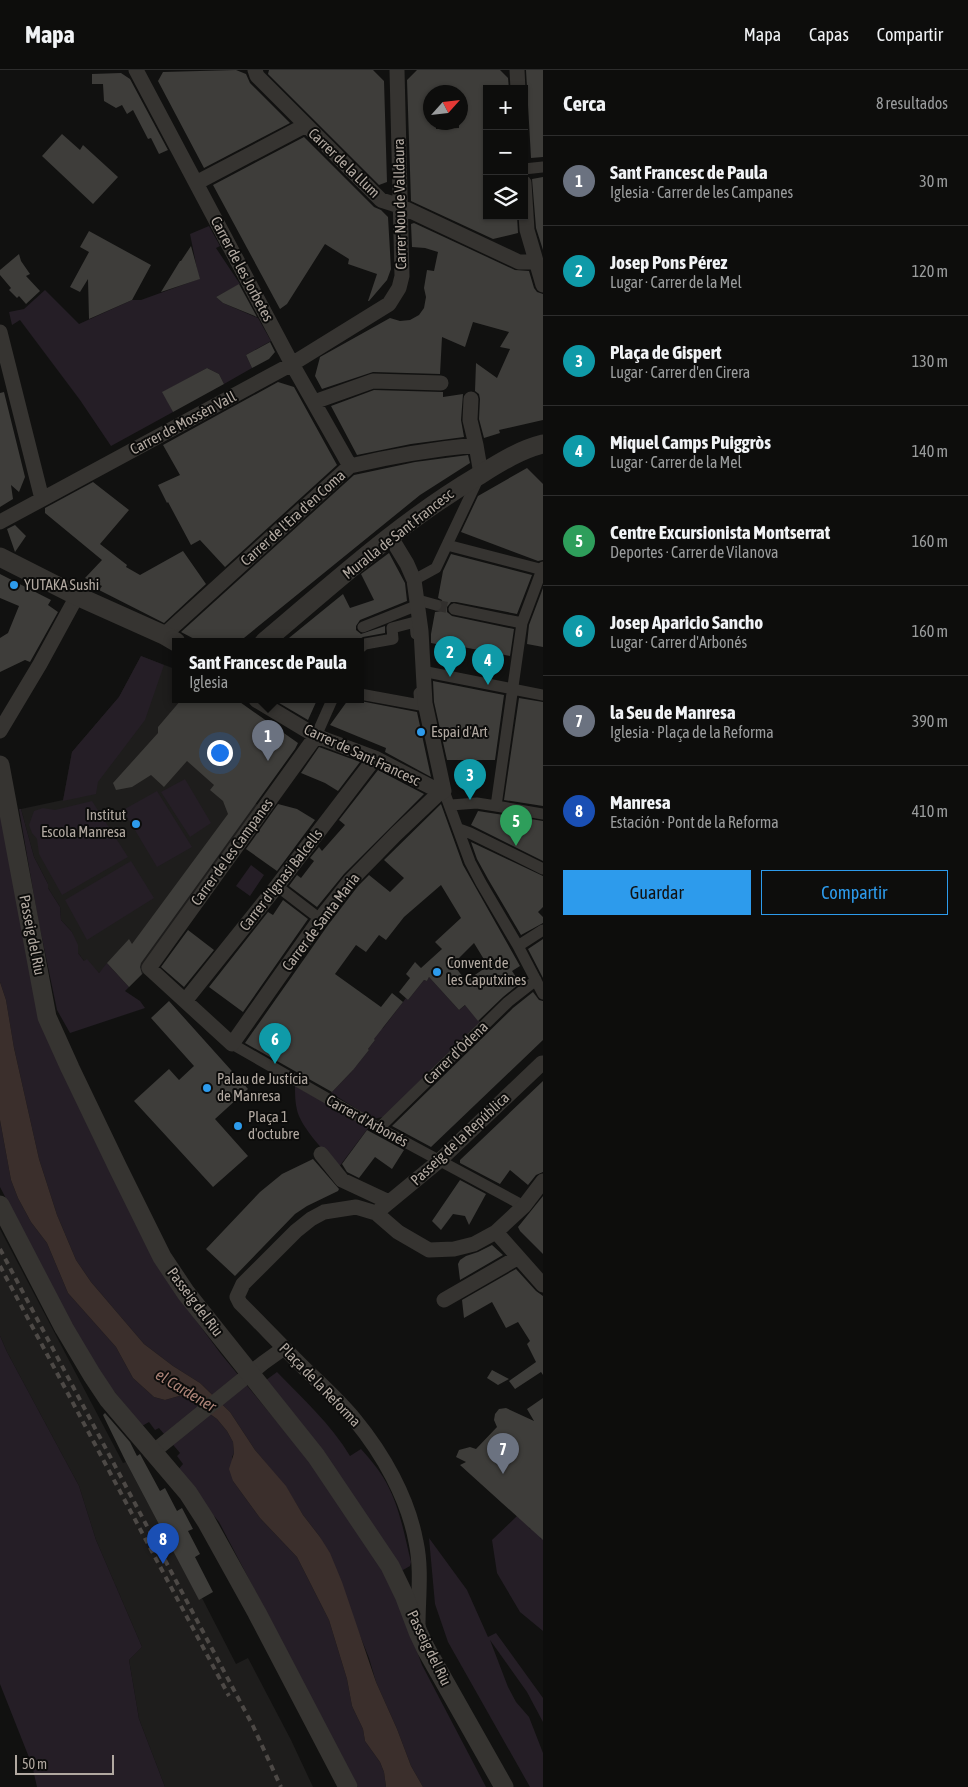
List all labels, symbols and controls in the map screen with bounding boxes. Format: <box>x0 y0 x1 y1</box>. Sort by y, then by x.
text: Mapa <box>25 21 75 48</box>
text: Mapa <box>744 24 781 45</box>
text: Capas <box>809 24 849 45</box>
text: Compartir <box>877 24 943 45</box>
north arrow <box>423 85 468 130</box>
map controls <box>483 85 528 220</box>
button: + <box>483 85 528 130</box>
text: Cerca <box>563 91 606 115</box>
text: 8 resultados <box>876 94 948 112</box>
street label: Carrer de la Llum <box>305 124 384 201</box>
button: − <box>483 130 528 175</box>
street label: Carrer Nou de Valldaura <box>390 138 409 270</box>
text: Sant Francesc de Paula <box>610 161 768 183</box>
text: 1 <box>575 172 583 190</box>
text: 30 m <box>919 172 948 190</box>
button: layers <box>483 175 528 220</box>
text: Iglesia · Carrer de les Campanes <box>610 183 793 201</box>
street label: Carrer de les Jorbetes <box>208 213 277 324</box>
text: Josep Pons Pérez <box>610 251 727 273</box>
text: 2 <box>575 262 583 280</box>
text: 120 m <box>912 262 948 280</box>
text: Lugar · Carrer de la Mel <box>610 273 742 291</box>
text: Plaça de Gispert <box>610 341 722 363</box>
text: 3 <box>575 352 583 370</box>
text: 130 m <box>912 352 948 370</box>
text: Lugar · Carrer d'en Cirera <box>610 363 750 381</box>
street label: Carrer de Mossèn Vall <box>127 387 239 458</box>
text: Miquel Camps Puiggròs <box>610 431 771 453</box>
text: 4 <box>575 442 583 460</box>
text: 140 m <box>912 442 948 460</box>
text: Lugar · Carrer de la Mel <box>610 453 742 471</box>
street label: Carrer de l'Era d'en Coma <box>237 466 348 569</box>
street label: Muralla de Sant Francesc <box>339 485 457 582</box>
text: Centre Excursionista Montserrat <box>610 521 830 543</box>
text: 5 <box>575 532 583 550</box>
text: 160 m <box>912 532 948 550</box>
text: Deportes · Carrer de Vilanova <box>610 543 779 561</box>
place label: YUTAKA Sushi <box>24 576 99 593</box>
marker: YUTAKA Sushi <box>8 579 20 591</box>
text: Josep Aparicio Sancho <box>610 611 763 633</box>
text: 6 <box>575 622 583 640</box>
text: 160 m <box>912 622 948 640</box>
text: Lugar · Carrer d'Arbonés <box>610 633 747 651</box>
pin: 2 <box>434 636 466 677</box>
popup <box>172 638 364 703</box>
pin: 4 <box>472 644 504 685</box>
text: Sant Francesc de Paula <box>189 651 347 673</box>
text: Iglesia <box>189 673 228 691</box>
text: la Seu de Manresa <box>610 701 736 723</box>
text: 7 <box>575 712 583 730</box>
text: 390 m <box>912 712 948 730</box>
pin: 1 <box>252 720 284 761</box>
street label: Carrer de Sant Francesc <box>301 720 423 789</box>
place label: Espai d'Art <box>431 723 488 740</box>
text: Iglesia · Plaça de la Reforma <box>610 723 774 741</box>
marker: Espai d'Art <box>415 726 427 738</box>
your location <box>207 740 233 766</box>
pin: 3 <box>454 759 486 800</box>
text: Manresa <box>610 791 671 813</box>
street label: Carrer de les Campanes <box>187 795 276 908</box>
text: 8 <box>575 802 583 820</box>
text: 410 m <box>912 802 948 820</box>
pin: 5 <box>500 805 532 846</box>
place label: Institut Escola Manresa <box>41 806 126 840</box>
text: Estación · Pont de la Reforma <box>610 813 779 831</box>
marker: Institut Escola Manresa <box>130 818 142 830</box>
street label: Carrer d'Ignasi Balcells <box>236 825 326 934</box>
street label: Carrer de Santa Maria <box>278 870 363 974</box>
button: Guardar <box>563 870 751 915</box>
button: Compartir <box>761 870 948 915</box>
street label: Passeig del Riu <box>16 893 49 977</box>
place label: Convent de les Caputxines <box>447 954 526 988</box>
marker: Convent de les Caputxines <box>431 966 443 978</box>
street label: Carrer d'Òdena <box>420 1018 491 1087</box>
pin: 6 <box>259 1023 291 1064</box>
place label: Palau de Justícia de Manresa <box>217 1070 308 1104</box>
marker: Palau de Justícia de Manresa <box>201 1082 213 1094</box>
street label: Passeig de la República <box>407 1089 512 1189</box>
street label: Carrer d'Arbonés <box>323 1091 411 1150</box>
place label: Plaça 1 d'octubre <box>248 1108 300 1142</box>
marker: Plaça 1 d'octubre <box>232 1120 244 1132</box>
street label: Passeig del Riu <box>164 1264 227 1339</box>
street label: Plaça de la Reforma <box>276 1339 365 1430</box>
water label: el Cardener <box>153 1365 221 1416</box>
pin: 7 <box>487 1433 519 1474</box>
pin: 8 <box>147 1523 179 1564</box>
street label: Passeig del Riu <box>404 1607 455 1688</box>
scale bar <box>15 1752 114 1775</box>
text: 50 m <box>22 1756 47 1772</box>

